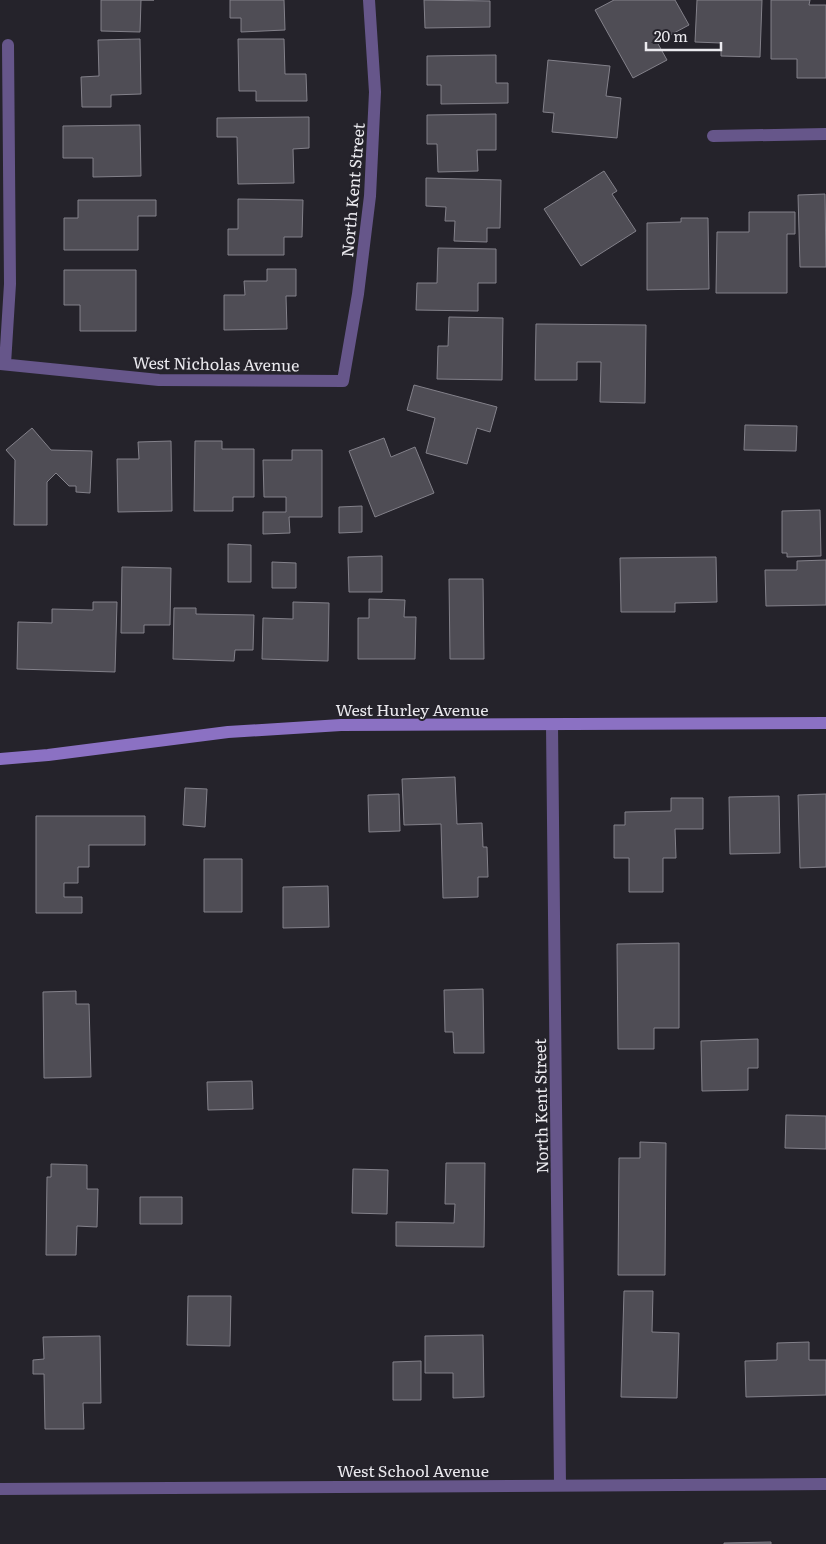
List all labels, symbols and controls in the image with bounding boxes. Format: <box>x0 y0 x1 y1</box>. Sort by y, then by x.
scale bar <box>646 20 721 52</box>
text: 20 m <box>654 24 688 47</box>
street label: North Kent Street <box>334 121 370 258</box>
street label: West Nicholas Avenue <box>132 350 300 376</box>
street label: West Hurley Avenue <box>335 697 489 721</box>
street label: North Kent Street <box>527 1038 553 1174</box>
street label: West School Avenue <box>337 1458 489 1482</box>

